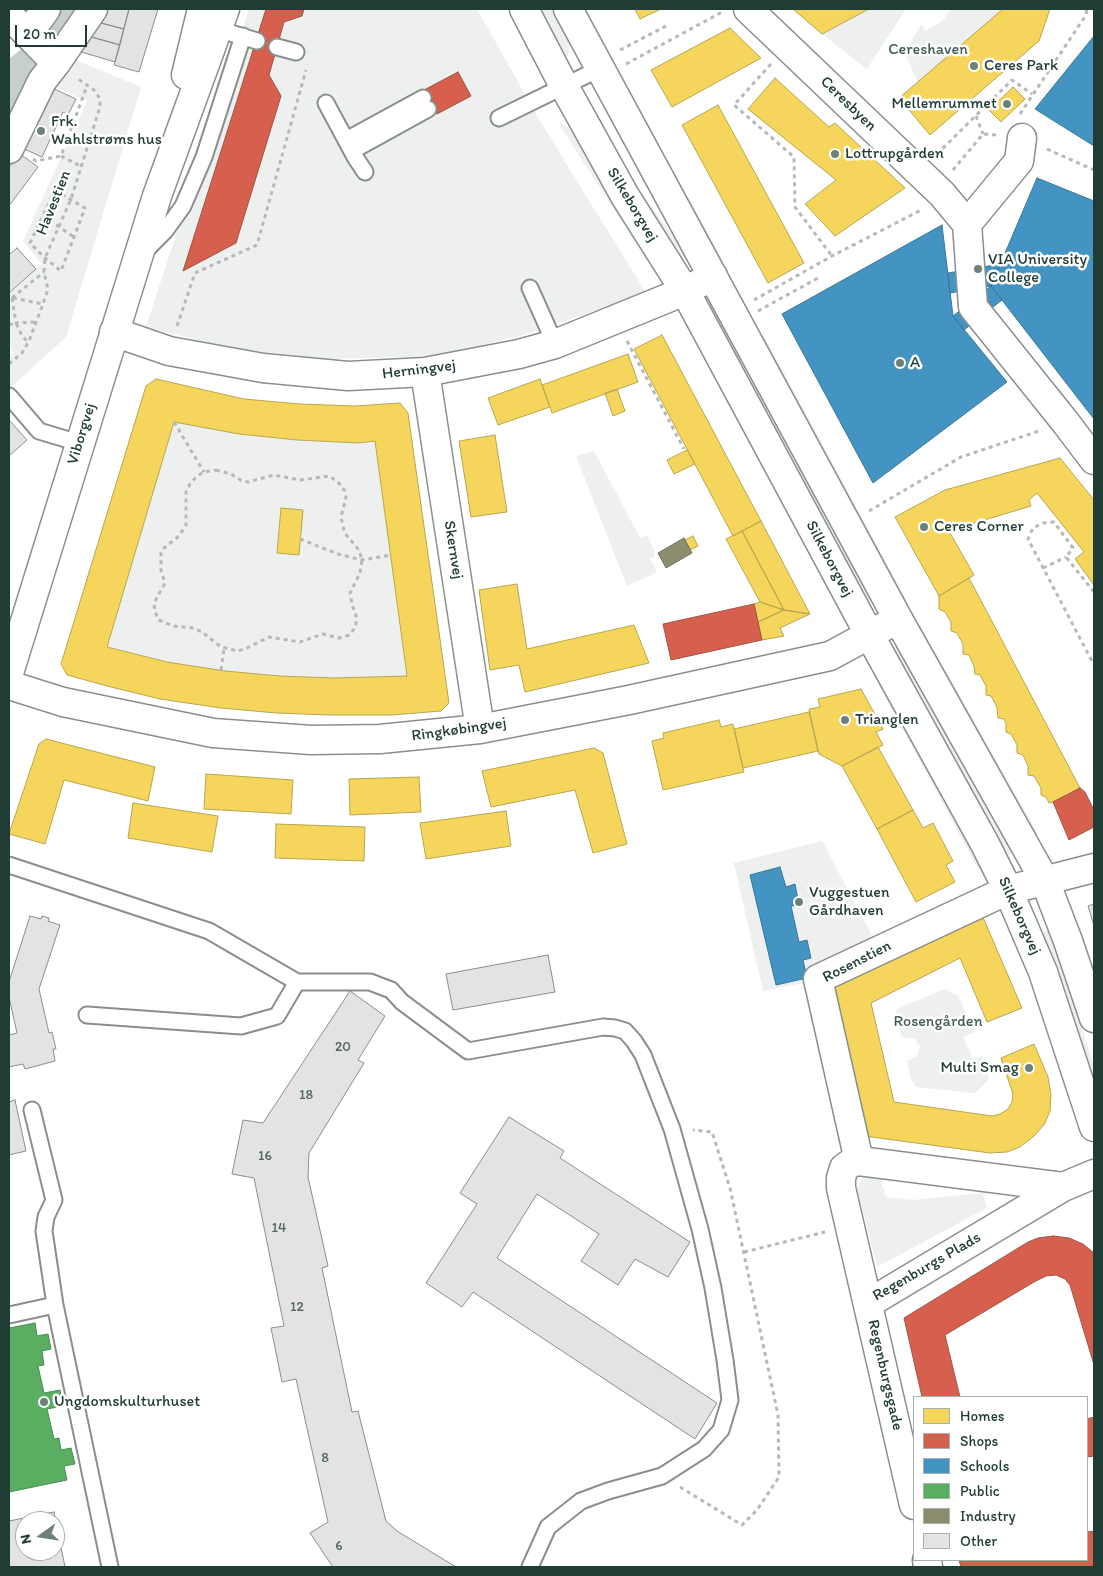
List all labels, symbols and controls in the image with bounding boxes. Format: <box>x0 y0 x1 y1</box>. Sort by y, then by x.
scale bar <box>18 15 90 47</box>
text: 20 m <box>23 25 56 43</box>
park label: Cereshaven <box>888 40 968 60</box>
place label: Ceres Park <box>984 56 1058 76</box>
marker: Ceres Park <box>968 60 980 72</box>
street label: Ceresbyen <box>816 72 880 136</box>
place label: Mellemrummet <box>891 94 997 114</box>
marker: Mellemrummet <box>1001 98 1013 110</box>
place label: Frk. Wahlstrøms hus <box>51 112 162 150</box>
marker: Frk. Wahlstrøms hus <box>35 125 47 137</box>
place label: Lottrupgården <box>845 144 944 164</box>
marker: Lottrupgården <box>829 148 841 160</box>
street label: Silkeborgvej <box>602 164 662 246</box>
street label: Havestien <box>32 168 76 238</box>
place label: VIA University College <box>988 250 1087 288</box>
marker: VIA University College <box>972 263 984 275</box>
place label: A <box>910 353 920 373</box>
street label: Herningvej <box>381 356 457 384</box>
marker: A <box>894 357 906 369</box>
street label: Viborgvej <box>64 401 100 467</box>
place label: Ceres Corner <box>934 517 1024 537</box>
street label: Silkeborgvej <box>801 518 857 600</box>
street label: Skernvej <box>439 519 467 581</box>
marker: Ceres Corner <box>918 521 930 533</box>
place label: Trianglen <box>855 710 919 730</box>
street label: Ringkøbingvej <box>410 714 508 746</box>
marker: Trianglen <box>839 714 851 726</box>
street label: Silkeborgvej <box>993 874 1045 958</box>
place label: Vuggestuen Gårdhaven <box>809 883 889 921</box>
marker: Vuggestuen Gårdhaven <box>793 896 805 908</box>
street label: Rosenstien <box>819 937 895 987</box>
park label: Rosengården <box>893 1012 983 1032</box>
house number: 20 <box>335 1039 351 1055</box>
place label: Multi Smag <box>940 1058 1019 1078</box>
marker: Multi Smag <box>1023 1062 1035 1074</box>
house number: 18 <box>299 1087 313 1103</box>
house number: 16 <box>258 1148 272 1164</box>
house number: 14 <box>272 1220 286 1236</box>
street label: Regenburgs Plads <box>869 1228 985 1306</box>
house number: 12 <box>290 1299 304 1315</box>
street label: Regenburgsgade <box>863 1318 907 1432</box>
place label: Ungdomskulturhuset <box>54 1392 200 1412</box>
marker: Ungdomskulturhuset <box>38 1396 50 1408</box>
legend <box>913 1396 1088 1561</box>
text: Homes <box>960 1407 1004 1425</box>
text: Shops <box>960 1432 998 1450</box>
house number: 8 <box>321 1450 329 1466</box>
text: Schools <box>960 1457 1009 1475</box>
text: Public <box>960 1482 1000 1500</box>
text: Industry <box>960 1507 1016 1525</box>
north arrow <box>15 1511 65 1561</box>
text: Other <box>960 1532 997 1550</box>
text: N <box>17 1533 35 1546</box>
house number: 6 <box>335 1538 343 1554</box>

